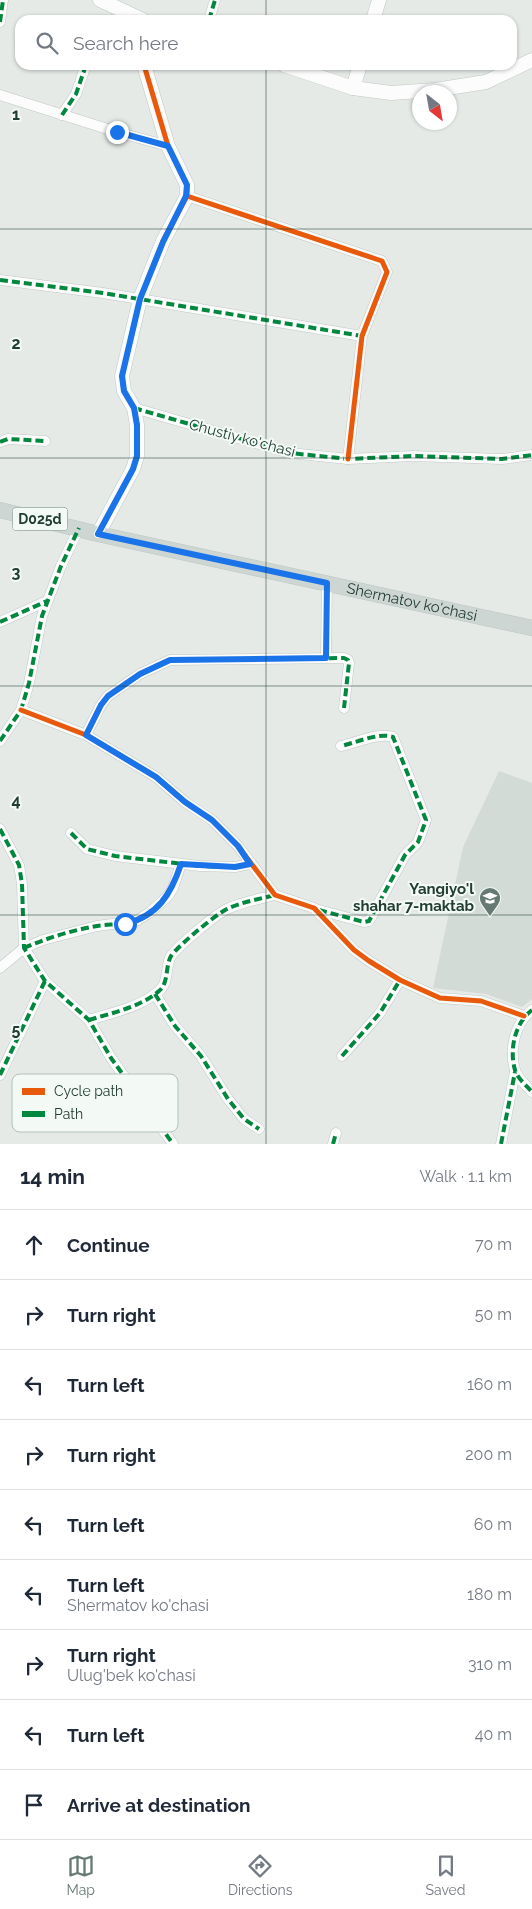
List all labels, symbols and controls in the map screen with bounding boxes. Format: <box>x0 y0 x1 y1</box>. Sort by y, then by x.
search box <box>15 15 517 70</box>
icon: search <box>33 29 61 57</box>
text: Search here <box>73 32 179 54</box>
north arrow <box>412 85 457 130</box>
text: 1 <box>12 105 20 124</box>
route end <box>106 121 129 144</box>
text: 2 <box>11 334 21 353</box>
street label: Chustiy ko'chasi <box>187 415 297 461</box>
road number: D025d <box>12 508 68 530</box>
text: 3 <box>12 563 21 582</box>
street label: Shermatov ko'chasi <box>345 579 479 625</box>
text: 4 <box>11 791 21 810</box>
place label: Yangiyo'l shahar 7-maktab <box>353 880 474 915</box>
school or university icon: Yangiyo'l shahar 7-maktab <box>478 886 502 917</box>
route start <box>114 913 137 936</box>
text: 5 <box>12 1020 21 1039</box>
legend <box>12 1074 178 1132</box>
text: Cycle path <box>54 1083 123 1099</box>
text: Path <box>54 1106 83 1122</box>
text: 14 min <box>20 1164 85 1189</box>
text: Walk · 1.1 km <box>419 1167 512 1186</box>
icon: ahead <box>20 1231 48 1259</box>
text: Continue <box>67 1234 150 1256</box>
text: 70 m <box>475 1235 512 1254</box>
icon: right <box>20 1301 48 1329</box>
text: Turn right <box>67 1304 156 1326</box>
text: 50 m <box>475 1305 512 1324</box>
icon: left <box>20 1371 48 1399</box>
text: Turn left <box>67 1374 144 1396</box>
text: 160 m <box>467 1375 512 1394</box>
icon: right <box>20 1441 48 1469</box>
text: Turn right <box>67 1444 156 1466</box>
text: 200 m <box>465 1445 512 1464</box>
icon: left <box>20 1511 48 1539</box>
text: Turn left <box>67 1514 144 1536</box>
text: 60 m <box>474 1515 512 1534</box>
text: Turn left <box>67 1574 144 1596</box>
icon: left <box>20 1581 48 1609</box>
text: 180 m <box>467 1585 512 1604</box>
text: Shermatov ko'chasi <box>67 1596 209 1615</box>
text: Turn right <box>67 1644 156 1666</box>
icon: right <box>20 1651 48 1679</box>
text: 310 m <box>468 1655 512 1674</box>
text: Ulug'bek ko'chasi <box>67 1666 196 1685</box>
icon: left <box>20 1721 48 1749</box>
text: Turn left <box>67 1724 144 1746</box>
text: 40 m <box>475 1725 512 1744</box>
icon: arrive <box>20 1791 48 1819</box>
text: Arrive at destination <box>67 1794 251 1816</box>
tab: Map <box>66 1852 95 1898</box>
tab: Directions <box>228 1852 293 1898</box>
tab: Saved <box>425 1852 466 1898</box>

